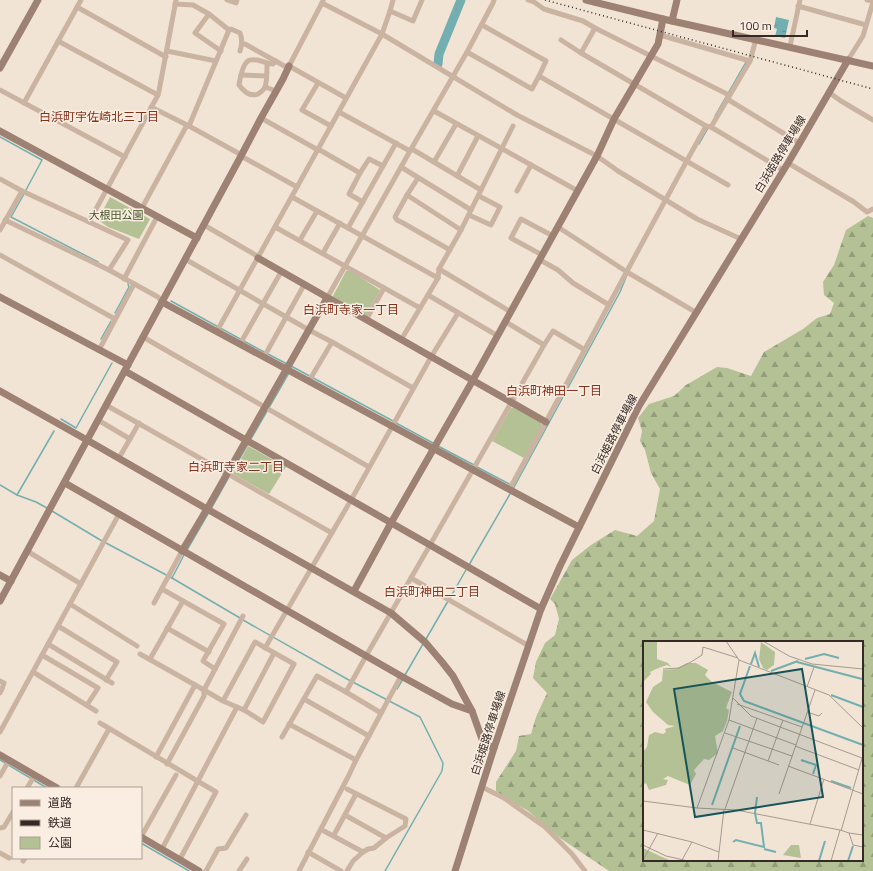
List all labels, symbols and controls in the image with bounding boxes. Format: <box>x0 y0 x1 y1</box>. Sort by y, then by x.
scale bar <box>733 12 807 38</box>
text: 100 m <box>739 16 772 35</box>
district label: 白浜町宇佐崎北三丁目 <box>39 107 159 126</box>
street label: 白浜姫路停車場線 <box>750 112 810 196</box>
park label: 大根田公園 <box>89 207 144 223</box>
district label: 白浜町寺家一丁目 <box>303 300 399 319</box>
district label: 白浜町神田一丁目 <box>506 381 602 400</box>
street label: 白浜姫路停車場線 <box>587 391 641 477</box>
district label: 白浜町寺家二丁目 <box>188 457 284 476</box>
district label: 白浜町神田二丁目 <box>384 582 480 601</box>
inset map <box>643 641 863 861</box>
street label: 白浜姫路停車場線 <box>467 689 509 777</box>
legend <box>12 787 142 859</box>
text: 道路 <box>48 793 72 812</box>
text: 鉄道 <box>48 813 72 832</box>
text: 公園 <box>48 833 72 852</box>

